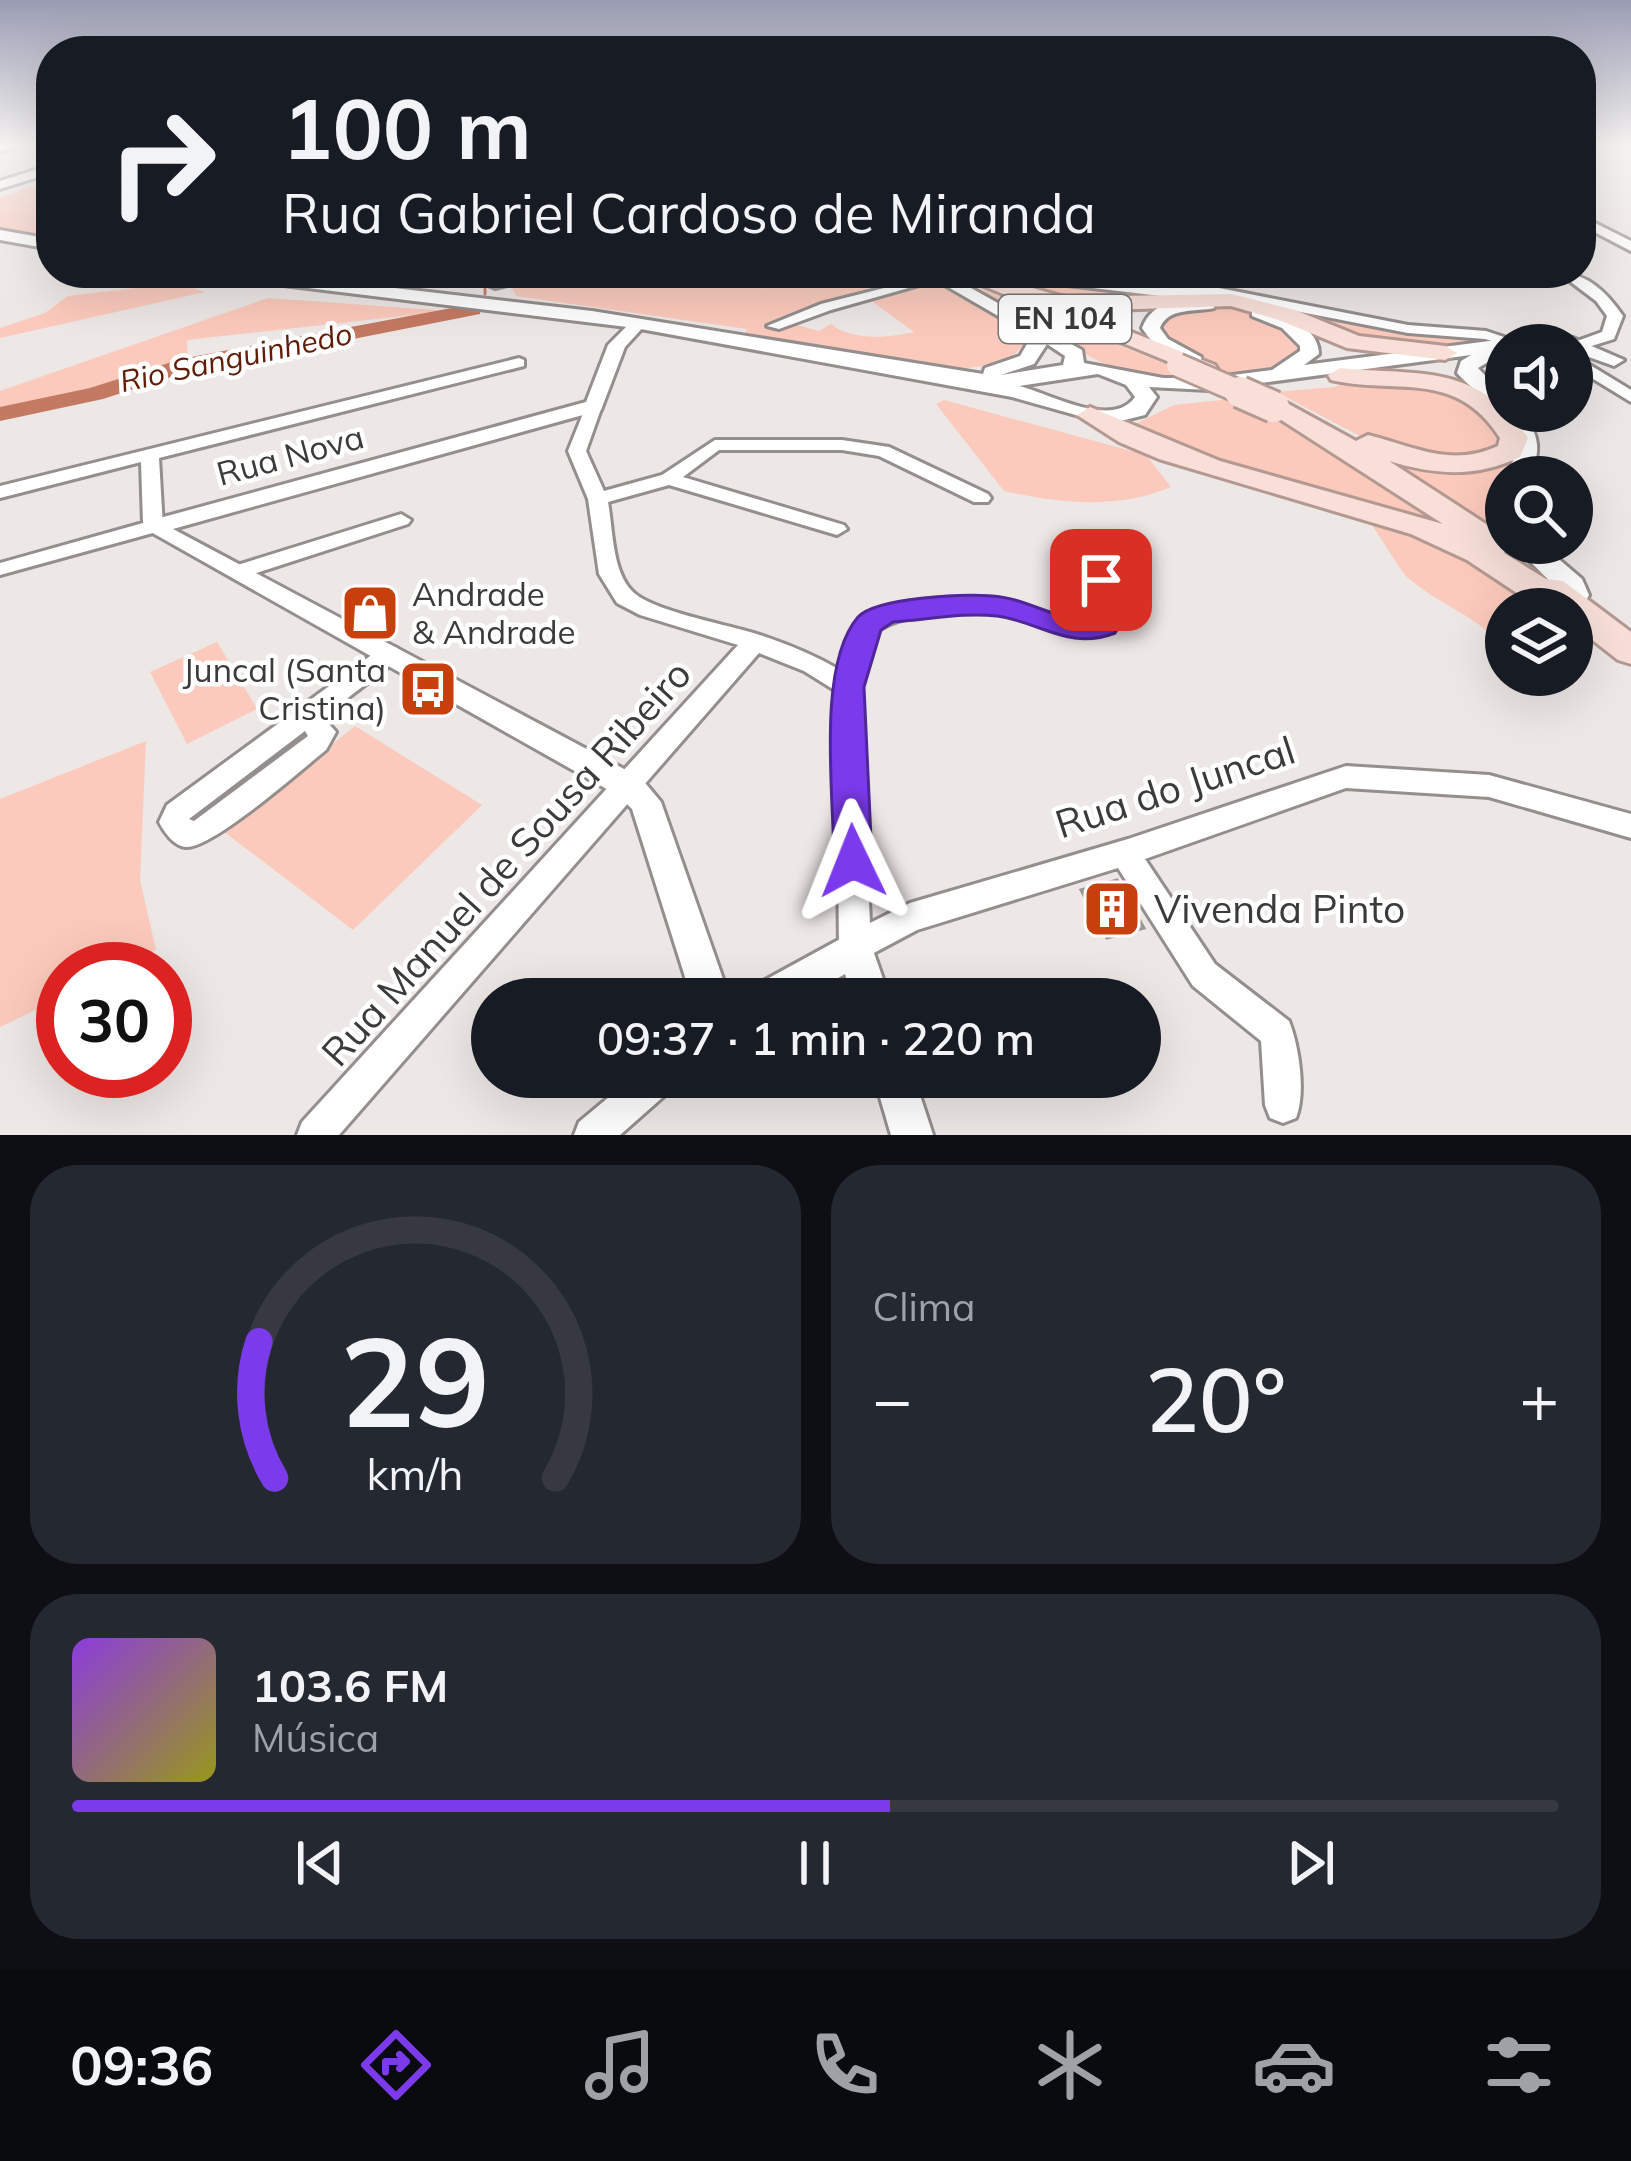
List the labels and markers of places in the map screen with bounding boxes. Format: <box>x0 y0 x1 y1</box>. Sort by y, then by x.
pin <box>1050 529 1152 631</box>
place label: Andrade & Andrade <box>412 573 576 652</box>
shop icon: Andrade & Andrade <box>339 582 401 644</box>
place label: Juncal (Santa Cristina) <box>183 649 386 728</box>
bus stop icon: Juncal (Santa Cristina) <box>397 658 459 720</box>
building icon: Vivenda Pinto <box>1081 878 1143 940</box>
place label: Vivenda Pinto <box>1154 884 1405 933</box>

